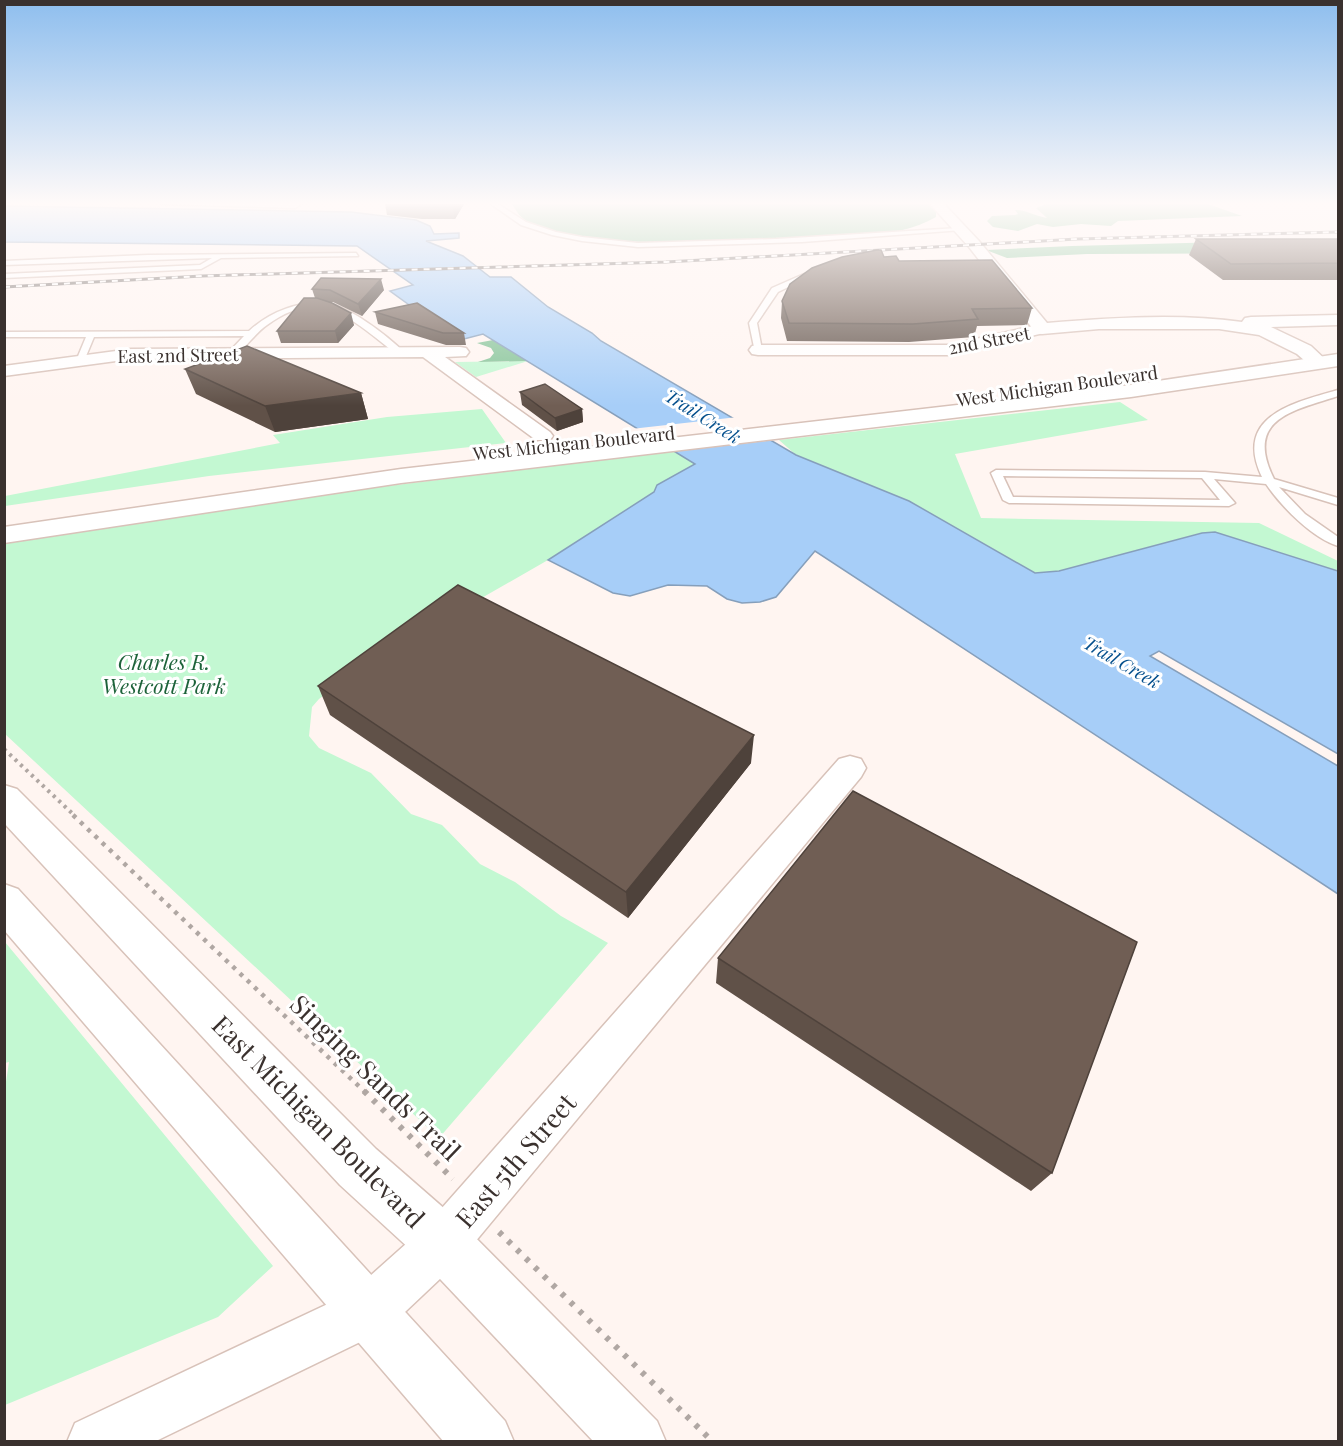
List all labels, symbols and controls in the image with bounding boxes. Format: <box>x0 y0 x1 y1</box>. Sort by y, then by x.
street label: 2nd Street <box>946 320 1032 360</box>
street label: East 2nd Street <box>117 342 239 368</box>
street label: West Michigan Boulevard <box>954 360 1160 412</box>
water label: Trail Creek <box>660 383 746 449</box>
street label: West Michigan Boulevard <box>471 420 677 466</box>
water label: Trail Creek <box>1079 630 1165 694</box>
park label: Charles R. Westcott Park <box>102 647 226 699</box>
street label: Singing Sands Trail <box>283 986 469 1168</box>
street label: East Michigan Boulevard <box>205 1007 433 1235</box>
street label: East 5th Street <box>447 1085 584 1235</box>

